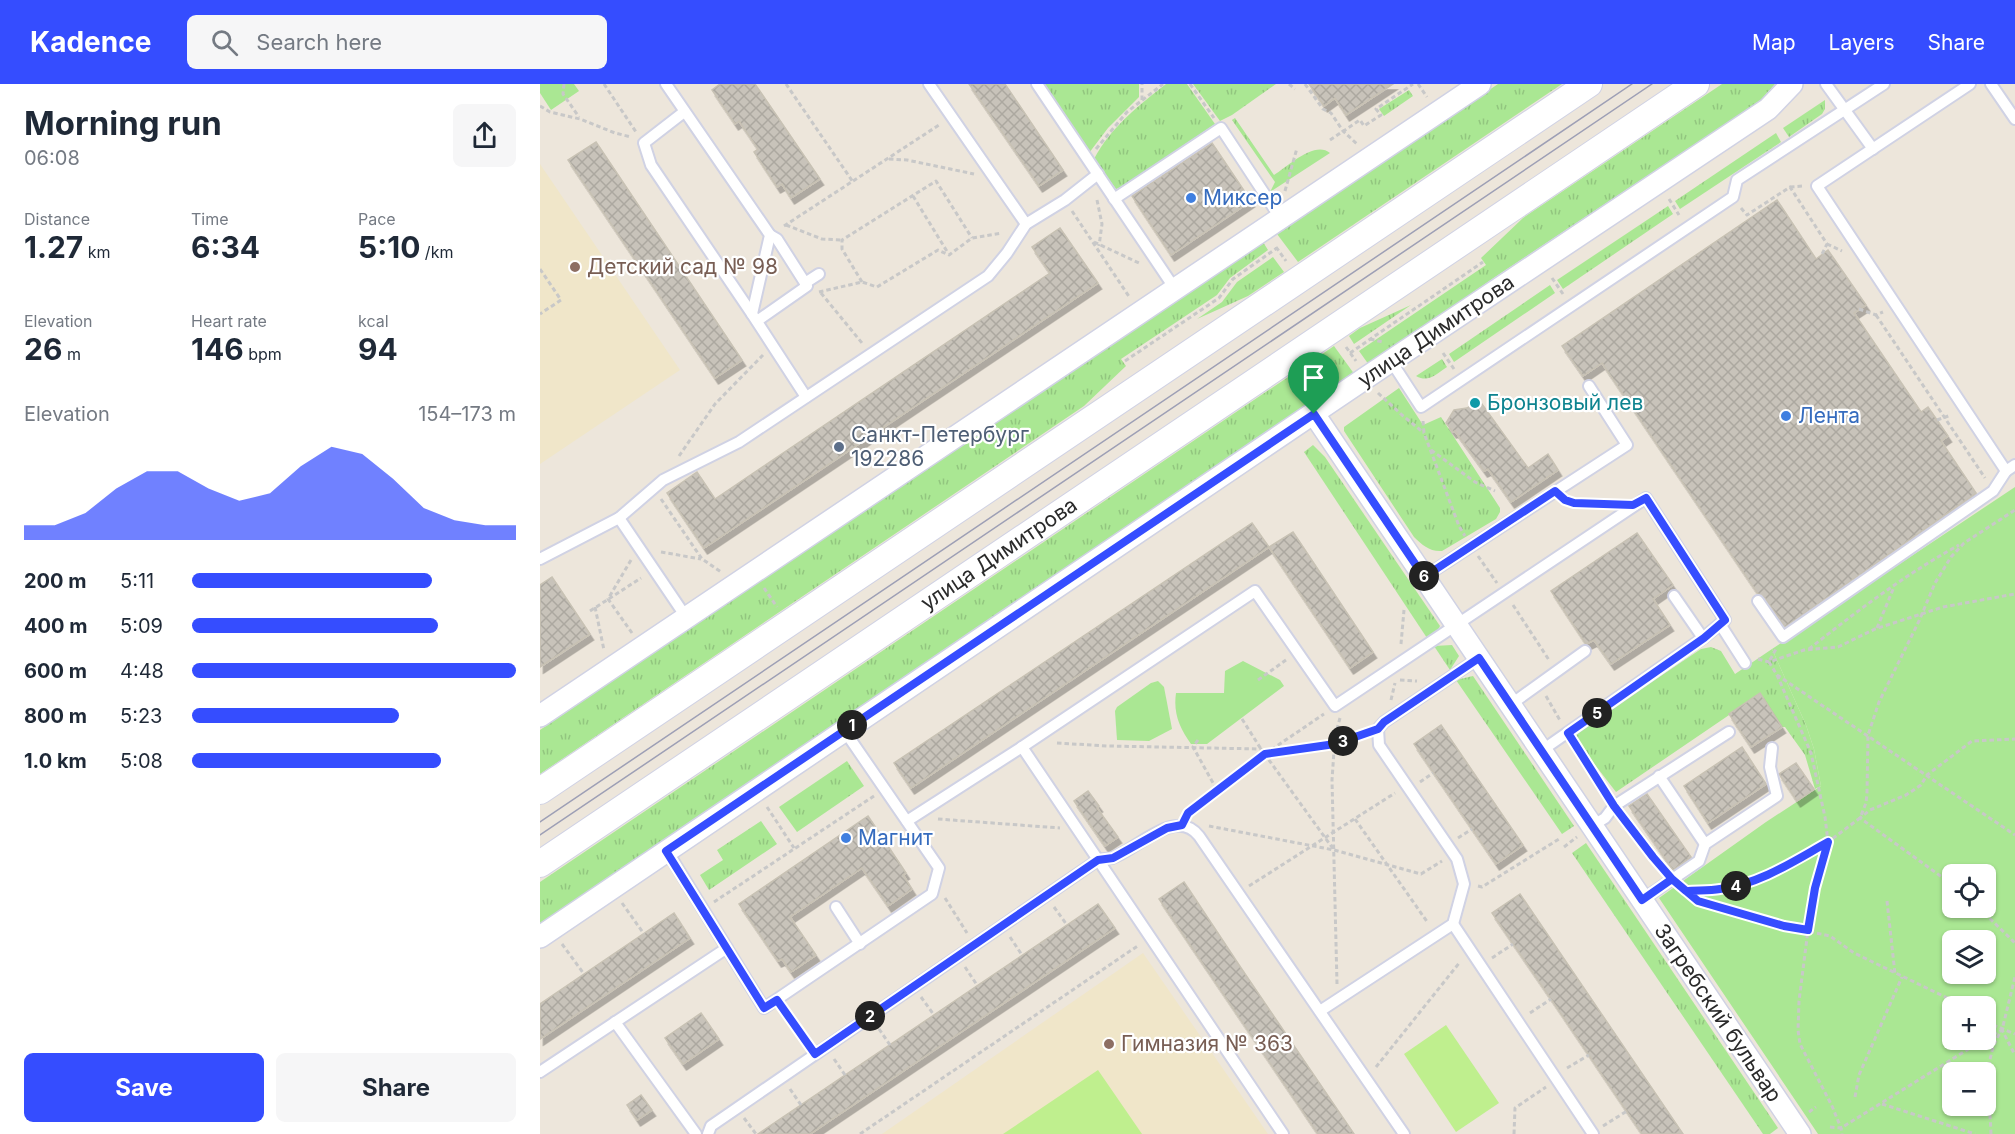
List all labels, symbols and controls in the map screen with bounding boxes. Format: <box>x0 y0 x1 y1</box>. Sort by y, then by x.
search box <box>187 15 607 69</box>
text: Kadence <box>30 25 151 59</box>
icon: search <box>208 26 241 59</box>
text: Search here <box>256 29 382 55</box>
text: Map <box>1752 30 1796 55</box>
text: Layers <box>1829 30 1895 55</box>
text: Share <box>1928 30 1985 55</box>
text: Morning run <box>24 103 222 143</box>
button: share <box>453 104 516 167</box>
text: 06:08 <box>24 146 80 170</box>
place label: Миксер <box>1203 185 1282 210</box>
marker: Миксер <box>1184 191 1198 205</box>
text: Distance <box>24 209 90 229</box>
text: Time <box>191 209 229 229</box>
text: Pace <box>358 209 396 229</box>
text: 1.27 <box>24 229 83 265</box>
text: 6:34 <box>191 229 260 265</box>
text: 5:10 <box>358 229 420 265</box>
text: km <box>83 242 111 262</box>
text: /km <box>420 242 453 262</box>
place label: Детский сад № 98 <box>587 254 778 279</box>
marker: Детский сад № 98 <box>568 260 582 274</box>
street label: улица Димитрова <box>1353 269 1519 392</box>
text: Elevation <box>24 311 93 331</box>
text: Heart rate <box>191 311 267 331</box>
text: kcal <box>358 311 389 331</box>
text: 26 <box>24 331 62 367</box>
text: 146 <box>191 331 244 367</box>
text: 94 <box>358 331 398 367</box>
text: m <box>62 344 81 364</box>
text: bpm <box>244 344 282 364</box>
pin <box>1288 352 1339 414</box>
icon: arrive <box>1297 361 1330 394</box>
place label: Бронзовый лев <box>1487 390 1643 415</box>
marker: Бронзовый лев <box>1468 396 1482 410</box>
text: Elevation <box>24 402 110 426</box>
text: 154–173 m <box>418 402 516 426</box>
place label: Лента <box>1798 403 1860 428</box>
marker: Лента <box>1779 409 1793 423</box>
place label: Санкт-Петербург 192286 <box>851 422 1029 471</box>
marker: Санкт-Петербург 192286 <box>832 440 846 454</box>
street label: улица Димитрова <box>916 492 1082 615</box>
pin: 6 <box>1409 561 1439 591</box>
text: 6 <box>1419 566 1429 586</box>
text: 200 m <box>24 569 87 593</box>
text: 5:11 <box>120 569 154 593</box>
text: 400 m <box>24 614 88 638</box>
text: 5:09 <box>120 614 163 638</box>
text: 600 m <box>24 659 87 683</box>
text: 4:48 <box>120 659 164 683</box>
pin: 5 <box>1582 698 1612 728</box>
text: 5 <box>1592 703 1602 723</box>
text: 800 m <box>24 704 87 728</box>
text: 5:23 <box>120 704 162 728</box>
pin: 1 <box>837 710 867 740</box>
text: 1 <box>849 715 855 735</box>
pin: 3 <box>1328 726 1358 756</box>
text: 3 <box>1338 731 1348 751</box>
text: 1.0 km <box>24 749 87 773</box>
text: 5:08 <box>120 749 163 773</box>
place label: Магнит <box>858 825 933 850</box>
marker: Магнит <box>839 831 853 845</box>
map controls <box>1942 864 1996 1116</box>
button: locate <box>1942 864 1996 918</box>
pin: 4 <box>1721 871 1751 901</box>
text: 4 <box>1731 876 1741 896</box>
street label: Загребский бульвар <box>1649 919 1787 1107</box>
button: layers <box>1942 930 1996 984</box>
button: + <box>1942 996 1996 1050</box>
pin: 2 <box>855 1001 885 1031</box>
text: 2 <box>865 1006 875 1026</box>
place label: Гимназия № 363 <box>1121 1031 1293 1056</box>
marker: Гимназия № 363 <box>1102 1037 1116 1051</box>
button: Save <box>24 1053 264 1122</box>
button: Share <box>276 1053 516 1122</box>
button: − <box>1942 1062 1996 1116</box>

